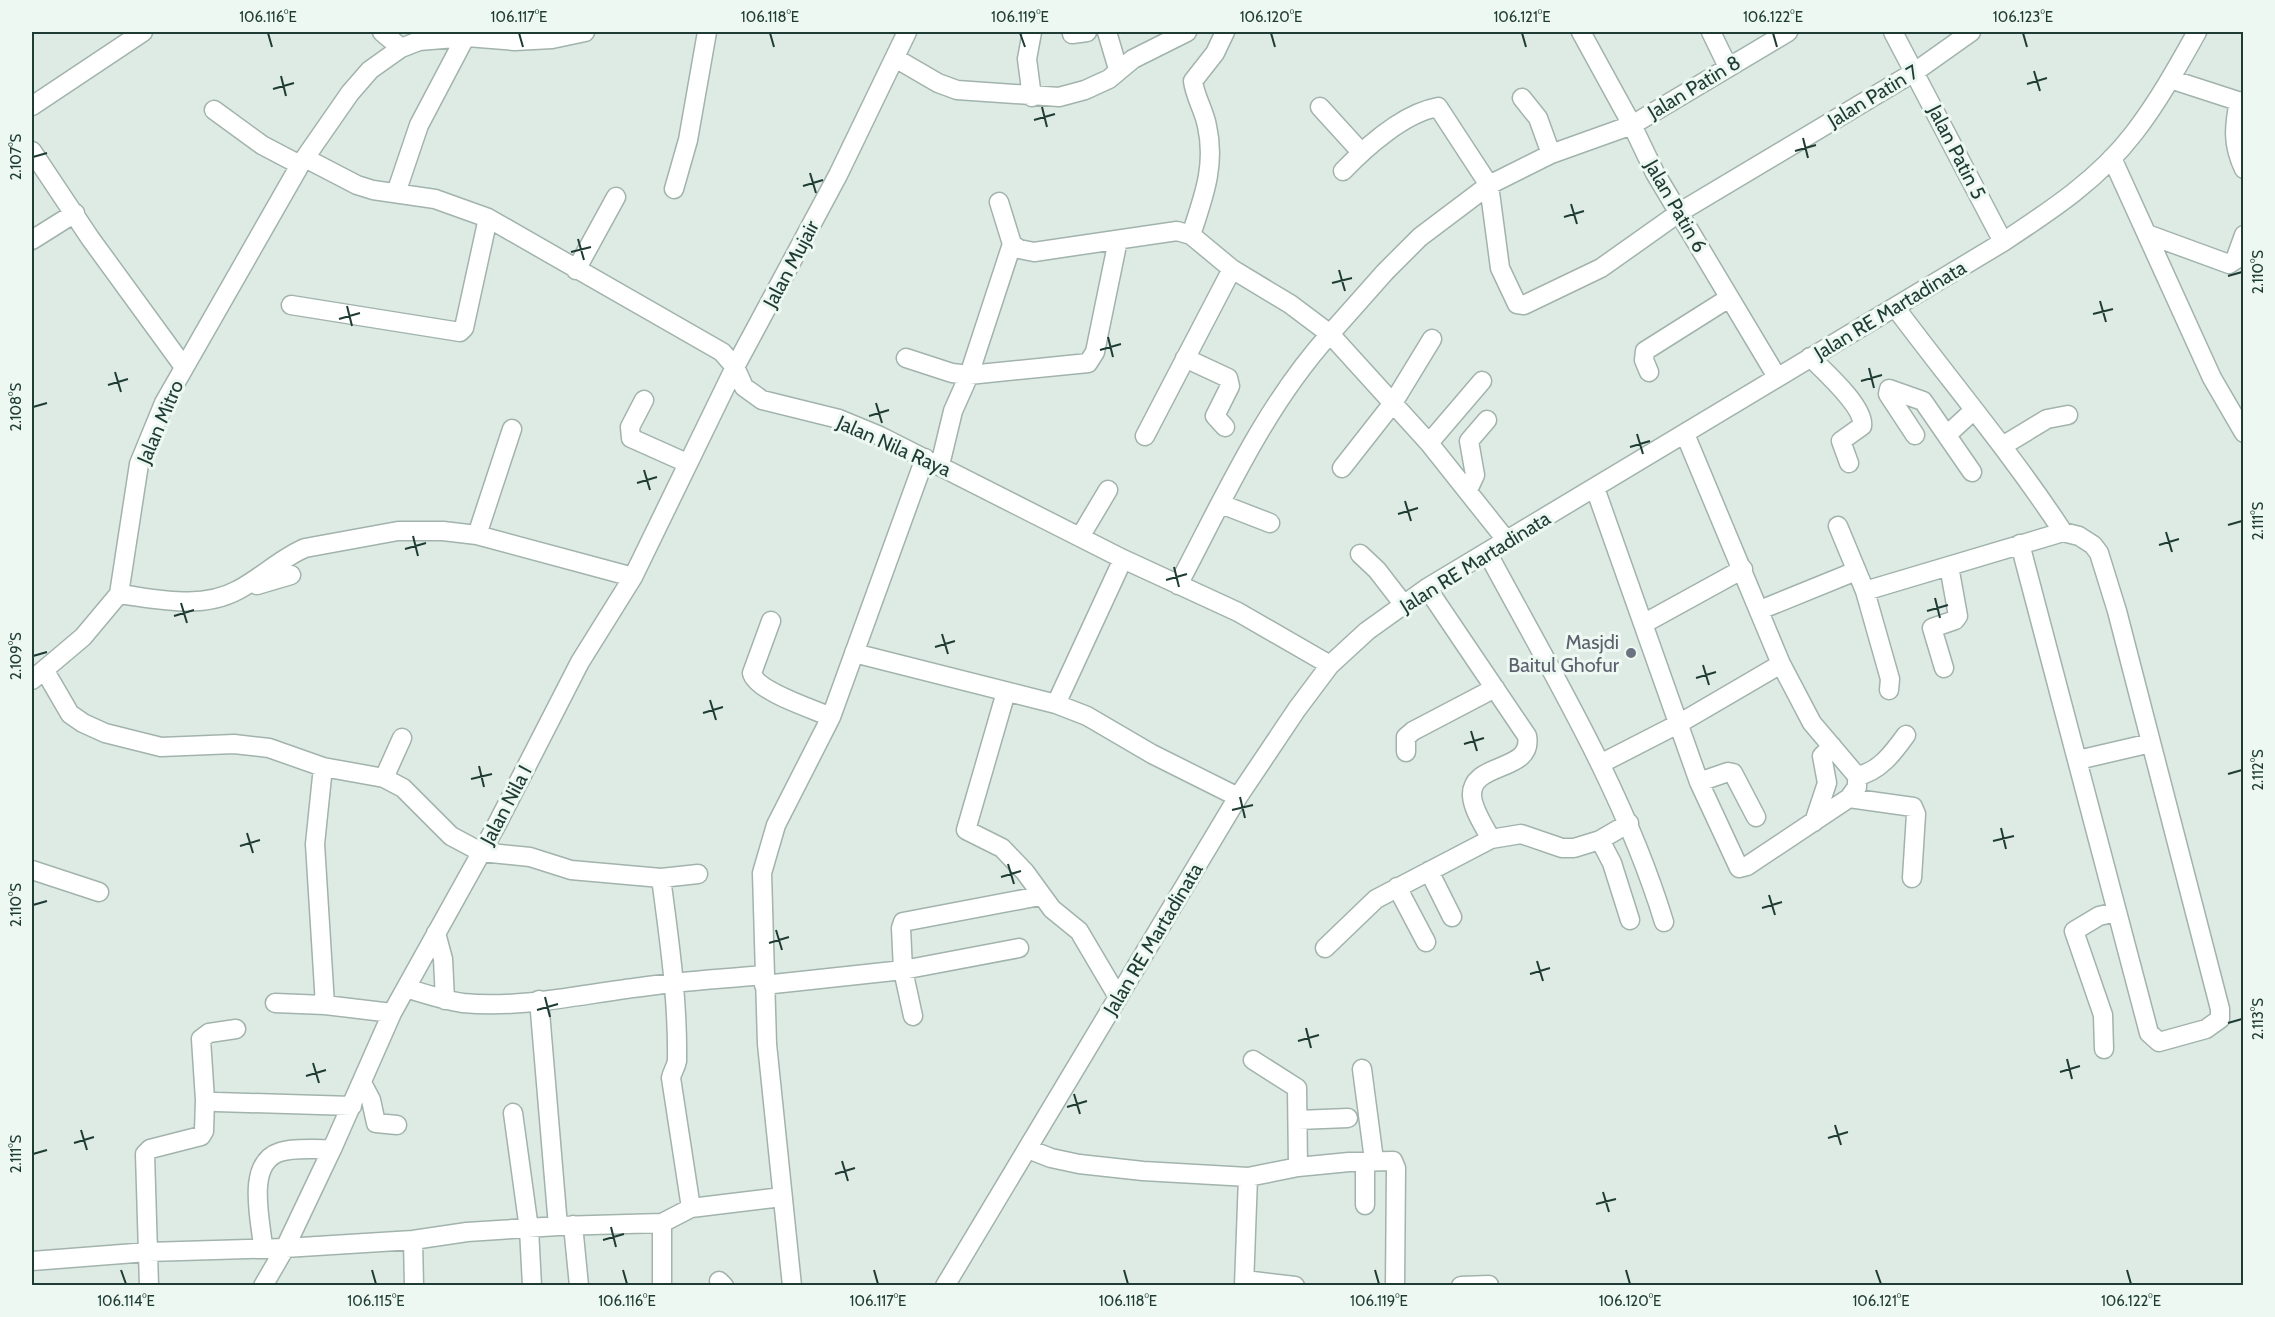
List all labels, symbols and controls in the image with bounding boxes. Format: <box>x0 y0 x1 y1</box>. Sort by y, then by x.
text: 106.116°E <box>239 8 297 26</box>
text: 106.117°E <box>491 8 547 26</box>
text: 106.118°E <box>741 8 799 26</box>
text: 106.119°E <box>991 8 1049 26</box>
text: 106.120°E <box>1240 8 1302 26</box>
text: 106.121°E <box>1493 8 1551 26</box>
text: 106.122°E <box>1743 8 1803 26</box>
text: 106.123°E <box>1993 8 2053 26</box>
street label: Jalan Patin 8 <box>1642 50 1745 125</box>
street label: Jalan Patin 7 <box>1822 60 1923 133</box>
street label: Jalan Patin 5 <box>1923 100 1991 203</box>
text: 2.107°S <box>7 133 25 180</box>
street label: Jalan Patin 6 <box>1639 154 1712 257</box>
street label: Jalan Mujair <box>758 216 824 313</box>
text: 2.110°S <box>2249 250 2267 294</box>
street label: Jalan RE Martadinata <box>1809 255 1971 365</box>
street label: Jalan Mitro <box>131 377 188 468</box>
text: 2.108°S <box>7 383 25 431</box>
street label: Jalan Nila Raya <box>832 410 955 482</box>
text: 2.111°S <box>2249 501 2267 540</box>
street label: Jalan RE Martadinata <box>1395 506 1555 618</box>
place label: Masjdi Baitul Ghofur <box>1508 630 1620 677</box>
text: 2.109°S <box>7 632 25 680</box>
marker: Masjdi Baitul Ghofur <box>1624 646 1638 660</box>
text: 2.112°S <box>2249 749 2267 791</box>
street label: Jalan Nila I <box>475 761 537 850</box>
street label: Jalan RE Martadinata <box>1098 858 1208 1020</box>
text: 2.110°S <box>7 883 25 927</box>
text: 2.113°S <box>2249 998 2267 1040</box>
text: 2.111°S <box>7 1134 25 1173</box>
text: 106.114°E <box>97 1292 155 1310</box>
text: 106.115°E <box>347 1292 405 1310</box>
text: 106.116°E <box>598 1292 656 1310</box>
text: 106.117°E <box>850 1292 906 1310</box>
text: 106.118°E <box>1099 1292 1157 1310</box>
text: 106.119°E <box>1350 1292 1408 1310</box>
text: 106.120°E <box>1599 1292 1661 1310</box>
text: 106.121°E <box>1852 1292 1910 1310</box>
text: 106.122°E <box>2101 1292 2161 1310</box>

